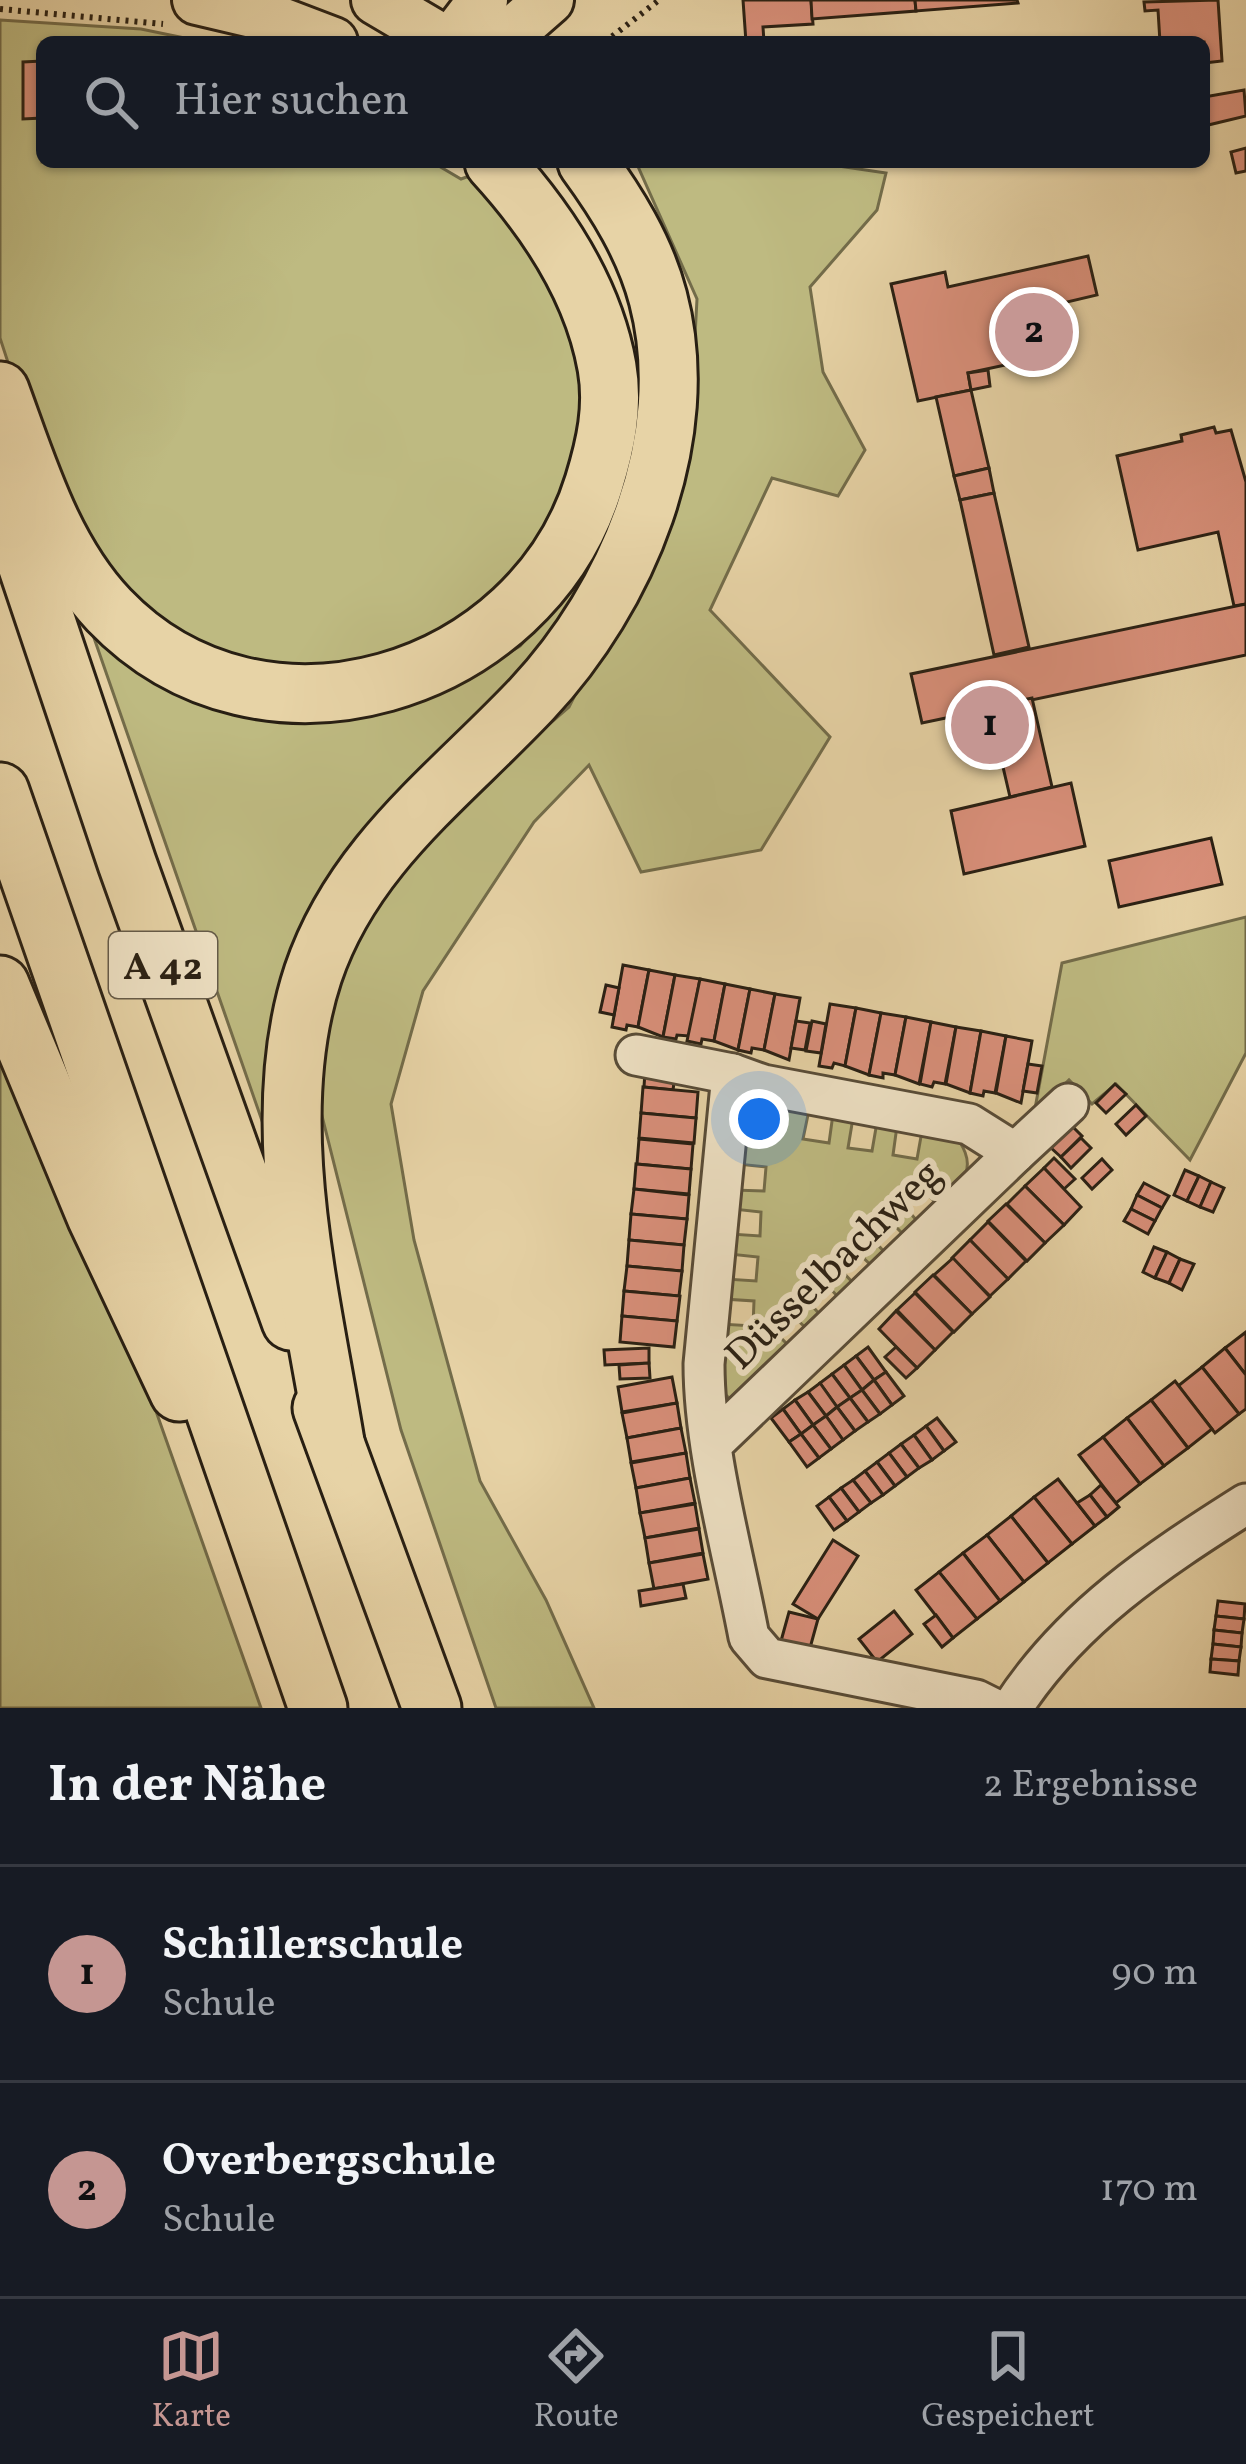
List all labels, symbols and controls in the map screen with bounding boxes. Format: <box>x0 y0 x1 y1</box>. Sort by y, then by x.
search box <box>36 36 1210 168</box>
icon: search <box>78 69 144 135</box>
text: Hier suchen <box>174 71 409 134</box>
pin: 2 <box>995 287 1073 377</box>
pin: 1 <box>951 680 1029 770</box>
road number: A 42 <box>109 932 217 998</box>
your location <box>729 1089 789 1149</box>
street label: Düsselbachweg <box>713 1147 957 1385</box>
text: In der Nähe <box>48 1751 326 1822</box>
text: 2 Ergebnisse <box>983 1759 1198 1813</box>
text: Schillerschule <box>162 1915 463 1978</box>
text: 1 <box>79 1947 95 2001</box>
text: 90 m <box>1111 1947 1198 2001</box>
text: Schule <box>162 1978 275 2032</box>
text: Overbergschule <box>162 2131 496 2194</box>
text: 2 <box>77 2163 97 2217</box>
text: 170 m <box>1100 2163 1198 2217</box>
text: Schule <box>162 2194 275 2248</box>
tab: Karte <box>151 2323 231 2441</box>
tab: Route <box>534 2323 619 2441</box>
tab: Gespeichert <box>922 2323 1095 2441</box>

